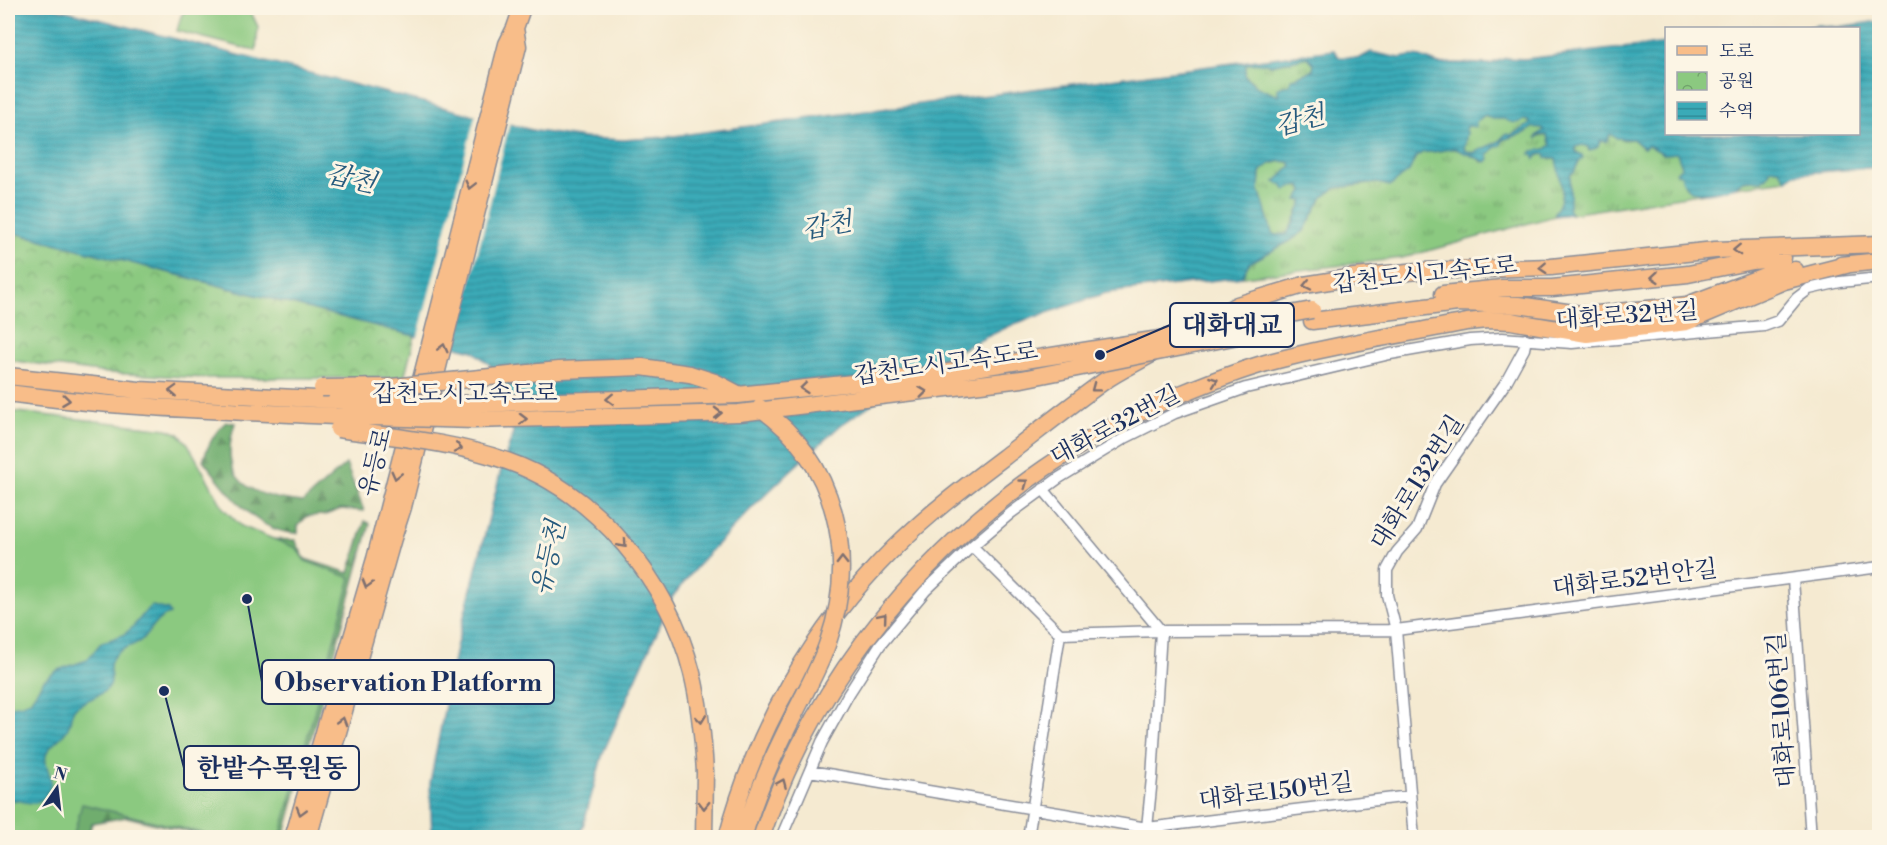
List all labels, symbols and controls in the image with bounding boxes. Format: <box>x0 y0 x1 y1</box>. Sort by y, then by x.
legend <box>1665 27 1860 135</box>
text: 도로 <box>1719 40 1754 63</box>
text: 공원 <box>1719 70 1754 93</box>
water label: 갑천 <box>1272 99 1330 143</box>
text: 수역 <box>1719 100 1754 123</box>
water label: 갑천 <box>323 158 381 201</box>
one-way arrow <box>465 180 478 190</box>
water label: 갑천 <box>800 206 857 246</box>
one-way arrow <box>1733 243 1742 256</box>
street label: 갑천도시고속도로 <box>1331 250 1519 300</box>
one-way arrow <box>1539 261 1548 274</box>
one-way arrow <box>1651 270 1660 283</box>
one-way arrow <box>1302 278 1312 291</box>
street label: 대화로32번길 <box>1555 296 1699 336</box>
callout: 대화대교 <box>1170 303 1294 347</box>
text: 대화대교 <box>1182 310 1282 342</box>
street label: 갑천도시고속도로 <box>852 336 1040 392</box>
one-way arrow <box>435 344 448 354</box>
one-way arrow <box>1208 376 1219 389</box>
street label: 갑천도시고속도로 <box>372 379 558 409</box>
street label: 대화로32번길 <box>1045 379 1186 473</box>
one-way arrow <box>800 381 809 393</box>
one-way arrow <box>1091 381 1102 392</box>
one-way arrow <box>168 385 177 398</box>
one-way arrow <box>919 386 928 398</box>
one-way arrow <box>61 393 70 406</box>
one-way arrow <box>605 393 614 406</box>
one-way arrow <box>713 407 722 420</box>
street label: 대화로132번길 <box>1365 410 1471 555</box>
one-way arrow <box>518 412 527 425</box>
street label: 유등로 <box>353 425 399 500</box>
one-way arrow <box>453 440 463 453</box>
one-way arrow <box>391 470 403 480</box>
one-way arrow <box>1018 479 1029 490</box>
water label: 유등천 <box>525 516 573 599</box>
one-way arrow <box>616 537 627 548</box>
street label: 대화로52번안길 <box>1551 554 1719 604</box>
one-way arrow <box>835 556 848 565</box>
one-way arrow <box>362 578 374 589</box>
one-way arrow <box>876 613 887 624</box>
street label: 대화로106번길 <box>1762 631 1802 789</box>
callout: Observation Platform <box>262 660 554 704</box>
text: Observation Platform <box>274 667 542 699</box>
one-way arrow <box>694 715 706 724</box>
one-way arrow <box>334 716 347 726</box>
callout: 한밭수목원동 <box>184 746 359 790</box>
text: 한밭수목원동 <box>197 753 347 785</box>
north arrow <box>27 758 87 818</box>
text: N <box>52 763 69 786</box>
street label: 대화로150번길 <box>1197 768 1355 816</box>
one-way arrow <box>775 778 787 789</box>
one-way arrow <box>698 800 710 809</box>
one-way arrow <box>296 805 308 816</box>

